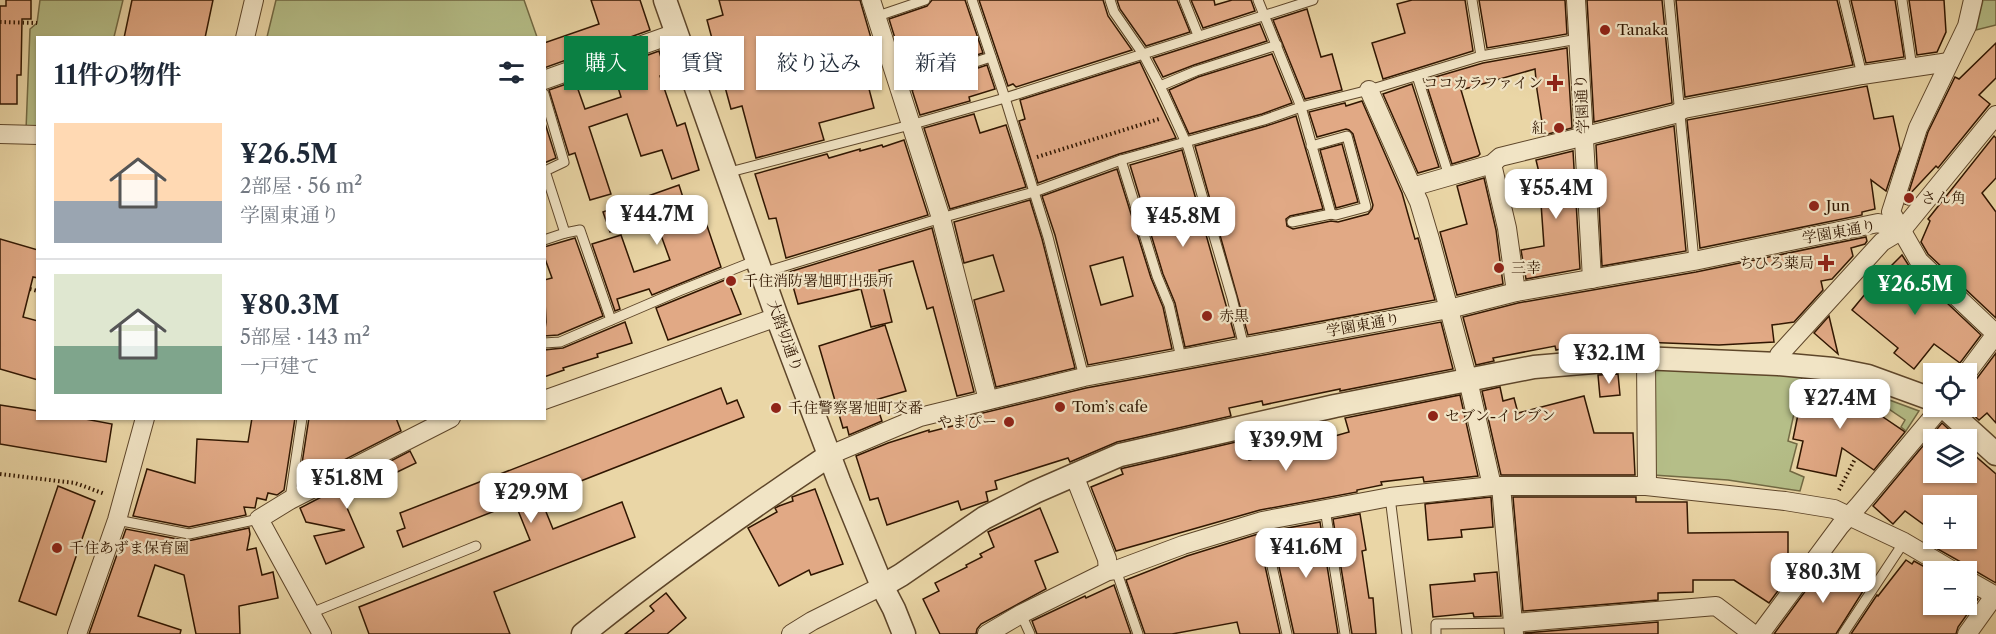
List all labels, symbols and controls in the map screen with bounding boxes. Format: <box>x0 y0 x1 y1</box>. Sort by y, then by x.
place label: Tanaka <box>1617 20 1668 39</box>
marker: Tanaka <box>1598 23 1612 37</box>
chip: 購入 <box>564 36 648 90</box>
chip: 賃貸 <box>660 36 744 90</box>
chip: 絞り込み <box>756 36 882 90</box>
chip: 新着 <box>894 36 978 90</box>
icon: filters <box>495 56 528 89</box>
text: 11件の物件 <box>54 59 181 91</box>
place label: ココカラファイン <box>1423 73 1543 92</box>
street label: 学園通り <box>1570 74 1593 134</box>
marker: ココカラファイン <box>1548 76 1562 90</box>
place label: 紅 <box>1532 118 1547 137</box>
marker: 紅 <box>1552 121 1566 135</box>
text: ¥26.5M <box>240 138 338 170</box>
icon: home <box>102 147 174 219</box>
pin: ¥55.4M <box>1507 169 1605 220</box>
text: 2部屋 · 56 m² <box>240 174 362 198</box>
text: ¥55.4M <box>1519 176 1593 200</box>
place label: さん角 <box>1921 188 1966 207</box>
marker: さん角 <box>1902 191 1916 205</box>
pin: ¥44.7M <box>608 195 706 246</box>
place label: Jun <box>1824 196 1850 215</box>
pin: ¥45.8M <box>1134 197 1232 248</box>
marker: Jun <box>1807 199 1821 213</box>
text: ¥44.7M <box>620 202 694 226</box>
text: 学園東通り <box>240 203 340 227</box>
text: ¥45.8M <box>1145 204 1221 228</box>
street label: 学園東通り <box>1800 216 1878 247</box>
place label: ちひろ薬局 <box>1739 253 1814 272</box>
marker: ちひろ薬局 <box>1819 256 1833 270</box>
place label: 三幸 <box>1511 258 1541 277</box>
marker: 三幸 <box>1492 261 1506 275</box>
pin: ¥26.5M <box>1866 265 1964 316</box>
place label: 千住消防署旭町出張所 <box>743 271 893 290</box>
text: ¥26.5M <box>1877 272 1953 296</box>
marker: 千住消防署旭町出張所 <box>724 274 738 288</box>
text: ¥80.3M <box>240 289 340 321</box>
street label: 大踏切通り <box>764 297 807 374</box>
icon: home <box>102 298 174 370</box>
place label: 赤黒 <box>1219 306 1249 325</box>
marker: 赤黒 <box>1200 309 1214 323</box>
street label: 学園東通り <box>1324 309 1402 340</box>
text: 5部屋 · 143 m² <box>240 325 370 349</box>
pin: ¥32.1M <box>1560 334 1658 385</box>
text: ¥32.1M <box>1573 341 1645 365</box>
text: 一戸建て <box>240 354 320 378</box>
map controls <box>1923 363 1977 615</box>
button: locate <box>1923 363 1977 417</box>
pin: ¥27.4M <box>1791 379 1889 430</box>
text: ¥27.4M <box>1803 386 1877 410</box>
place label: Tom’s cafe <box>1072 397 1148 416</box>
place label: 千住警察署旭町交番 <box>788 398 923 417</box>
marker: Tom’s cafe <box>1053 400 1067 414</box>
marker: 千住警察署旭町交番 <box>769 401 783 415</box>
place label: セブン-イレブン <box>1445 406 1556 425</box>
marker: セブン-イレブン <box>1426 409 1440 423</box>
place label: やまぴー <box>937 412 997 431</box>
marker: やまぴー <box>1002 415 1016 429</box>
pin: ¥39.9M <box>1237 421 1335 472</box>
text: ¥39.9M <box>1249 428 1323 452</box>
button: layers <box>1923 429 1977 483</box>
pin: ¥51.8M <box>298 459 396 510</box>
text: ¥51.8M <box>311 466 383 490</box>
pin: ¥29.9M <box>482 473 580 524</box>
text: ¥29.9M <box>494 480 568 504</box>
button: + <box>1923 495 1977 549</box>
pin: ¥41.6M <box>1257 528 1355 579</box>
text: ¥41.6M <box>1269 535 1343 559</box>
place label: 千住あずま保育園 <box>69 538 189 557</box>
marker: 千住あずま保育園 <box>50 541 64 555</box>
pin: ¥80.3M <box>1774 553 1872 604</box>
text: ¥80.3M <box>1785 560 1861 584</box>
button: − <box>1923 561 1977 615</box>

